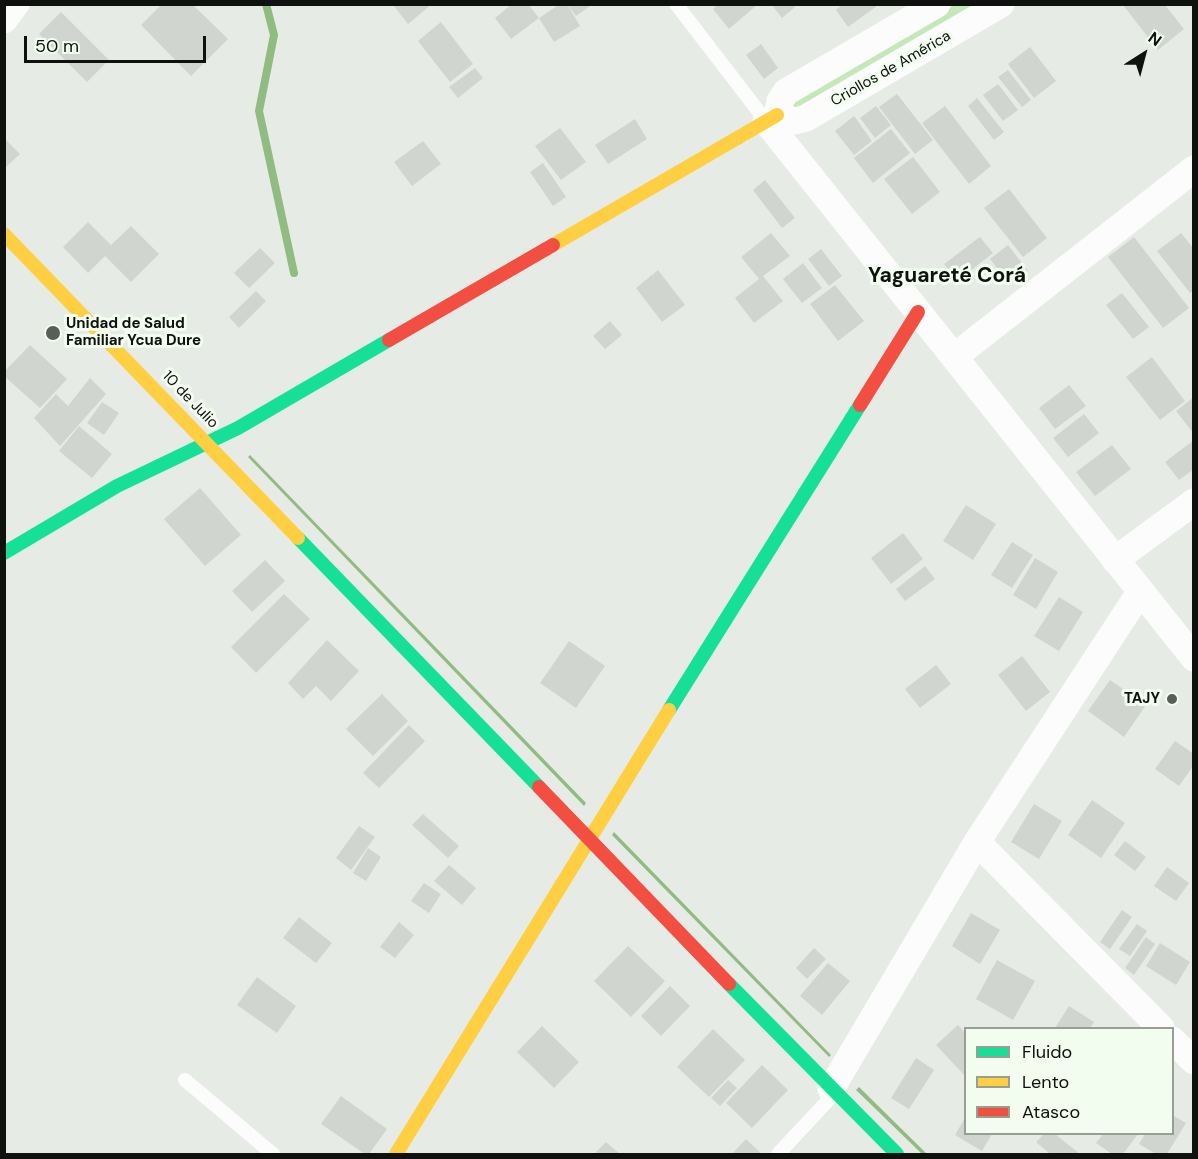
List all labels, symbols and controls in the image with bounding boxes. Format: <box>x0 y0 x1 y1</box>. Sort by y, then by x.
scale bar <box>27 24 208 62</box>
north arrow <box>1114 24 1174 84</box>
street label: Criollos de América <box>828 27 954 111</box>
text: N <box>1144 27 1166 51</box>
text: 50 m <box>35 34 79 58</box>
district label: Yaguareté Corá <box>868 263 1026 289</box>
place label: Unidad de Salud Familiar Ycua Dure <box>66 315 201 350</box>
marker: Unidad de Salud Familiar Ycua Dure <box>44 324 62 342</box>
street label: 10 de Julio <box>158 368 222 432</box>
place label: TAJY <box>1124 690 1160 708</box>
marker: TAJY <box>1165 692 1179 706</box>
legend <box>964 1027 1174 1135</box>
text: Fluido <box>1022 1040 1072 1064</box>
text: Lento <box>1022 1070 1069 1094</box>
text: Atasco <box>1022 1100 1080 1124</box>

